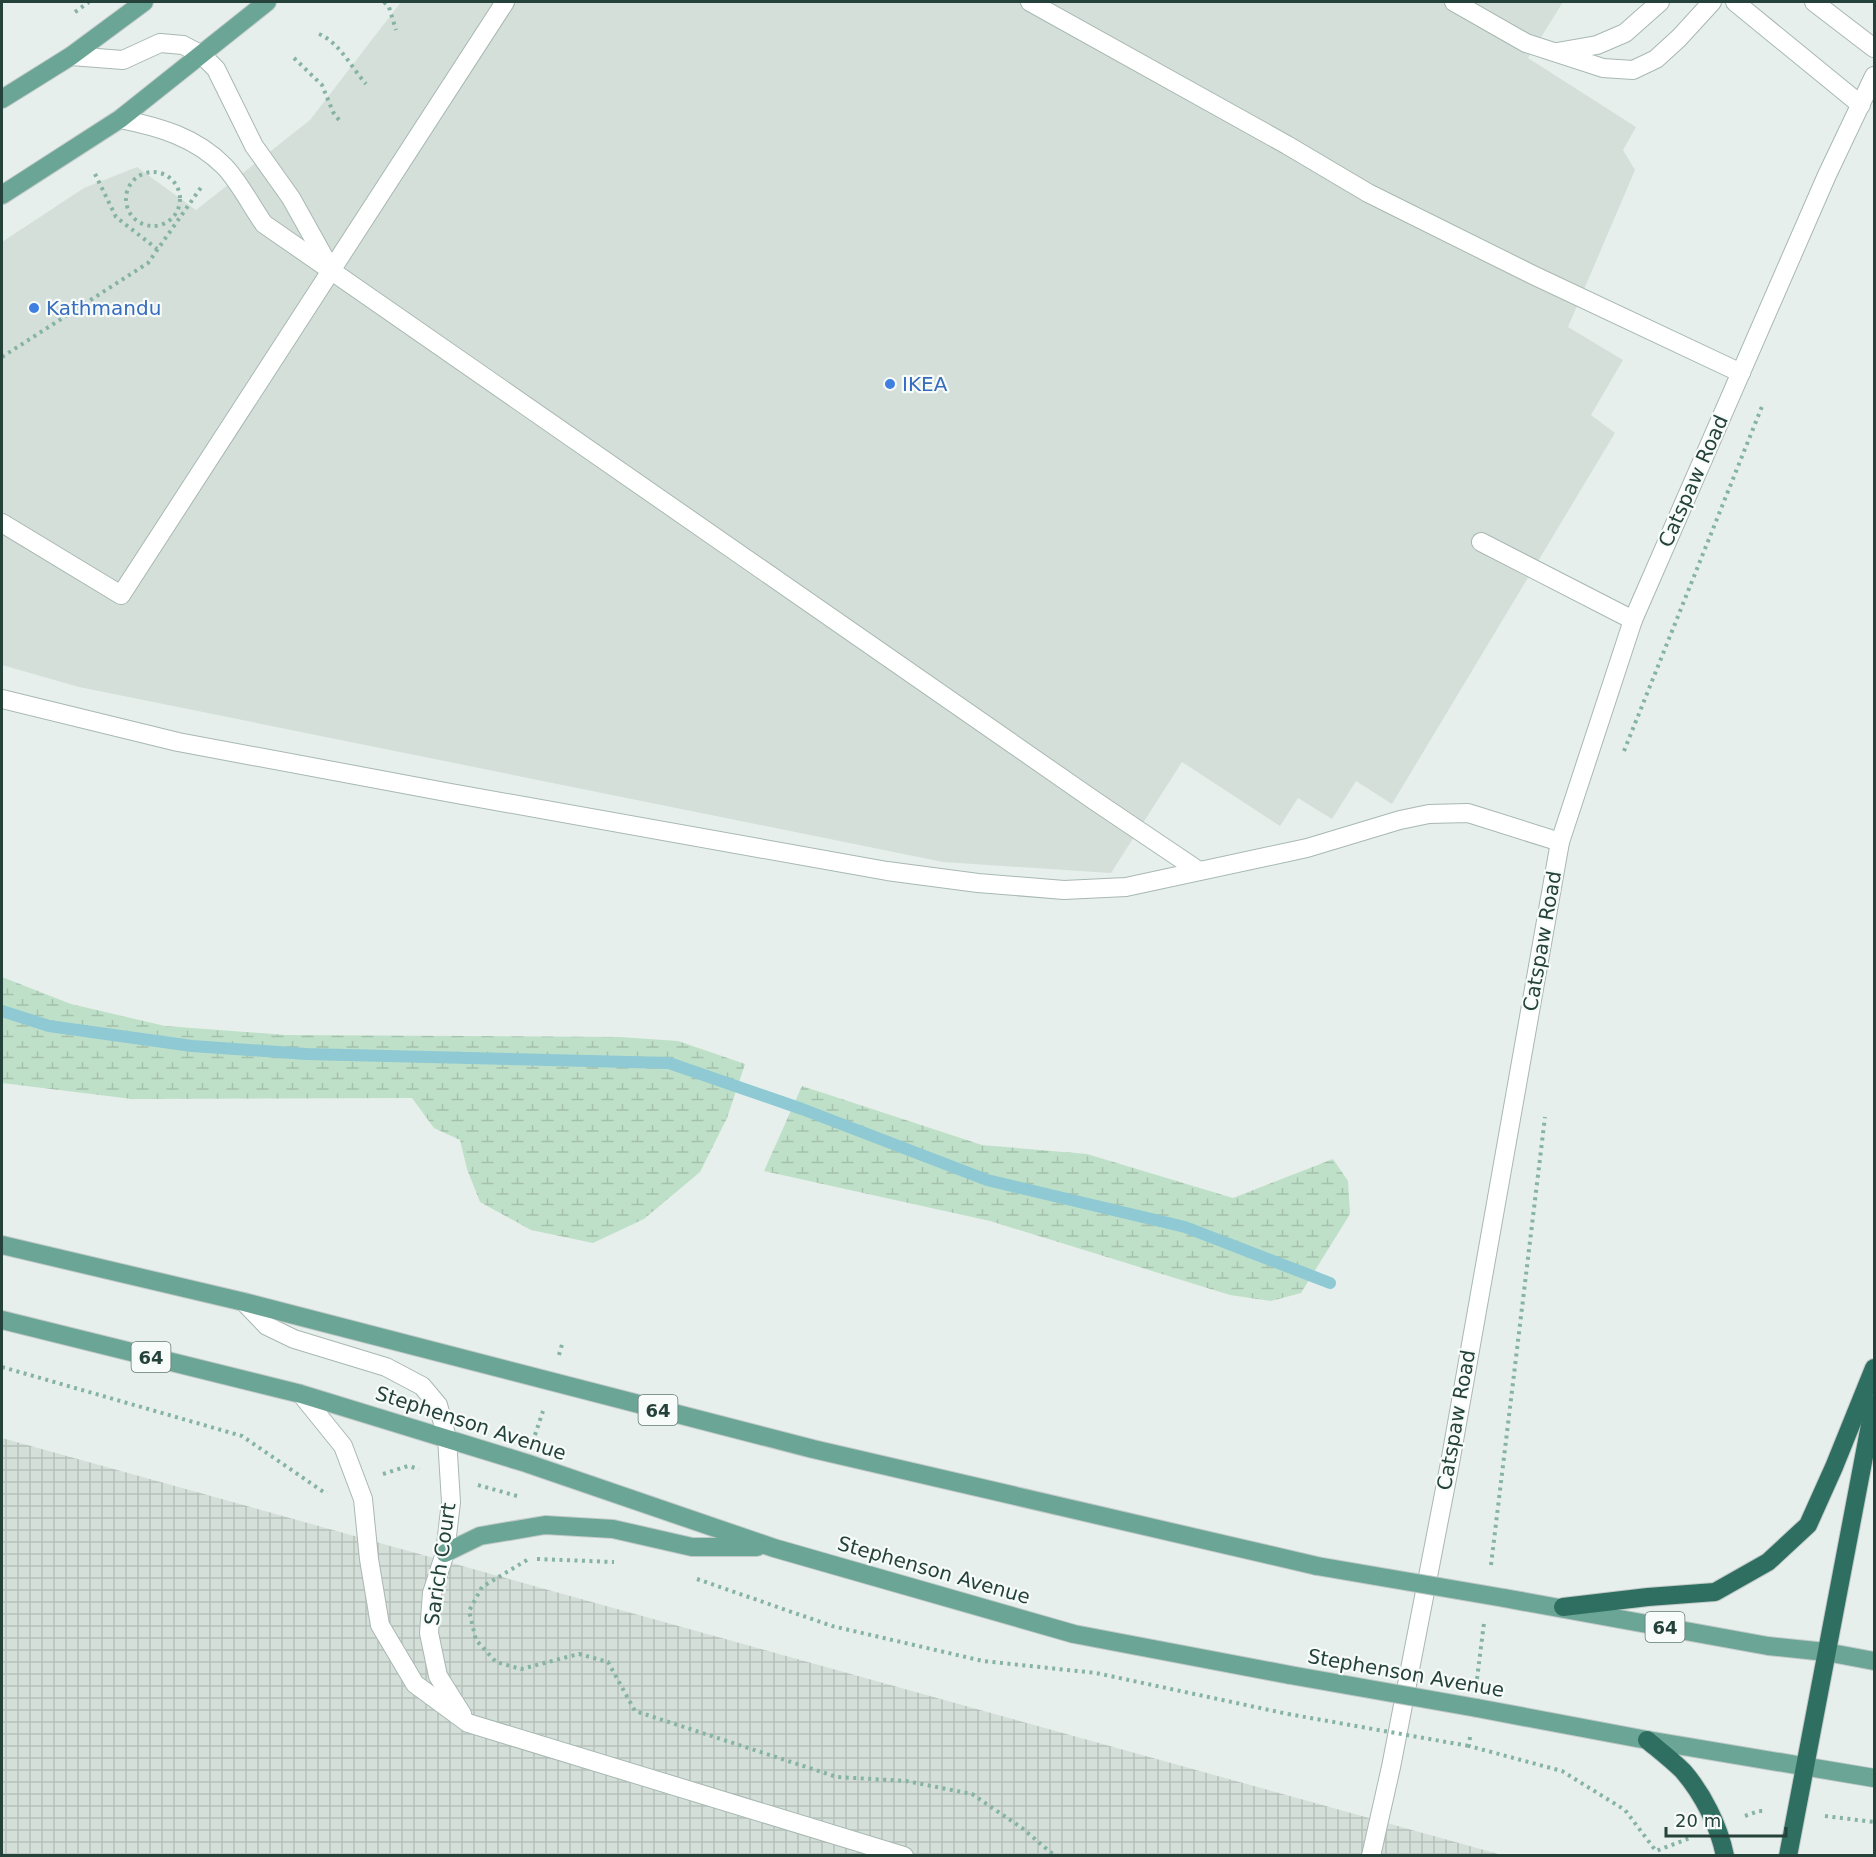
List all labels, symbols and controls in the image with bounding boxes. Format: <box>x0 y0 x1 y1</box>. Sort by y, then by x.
place label: Kathmandu <box>46 296 161 320</box>
marker: Kathmandu <box>27 301 41 315</box>
place label: IKEA <box>902 372 948 396</box>
marker: IKEA <box>883 377 897 391</box>
street label: Catspaw Road <box>1653 411 1733 551</box>
street label: Catspaw Road <box>1518 869 1566 1013</box>
road number: 64 <box>132 1342 170 1372</box>
street label: Catspaw Road <box>1432 1348 1480 1492</box>
street label: Stephenson Avenue <box>373 1381 569 1465</box>
road number: 64 <box>638 1395 678 1425</box>
street label: Sarich Court <box>420 1501 461 1627</box>
street label: Stephenson Avenue <box>835 1531 1033 1609</box>
road number: 64 <box>1646 1612 1684 1642</box>
street label: Stephenson Avenue <box>1306 1644 1506 1702</box>
scale bar <box>1666 1800 1786 1838</box>
text: 20 m <box>1675 1810 1721 1831</box>

